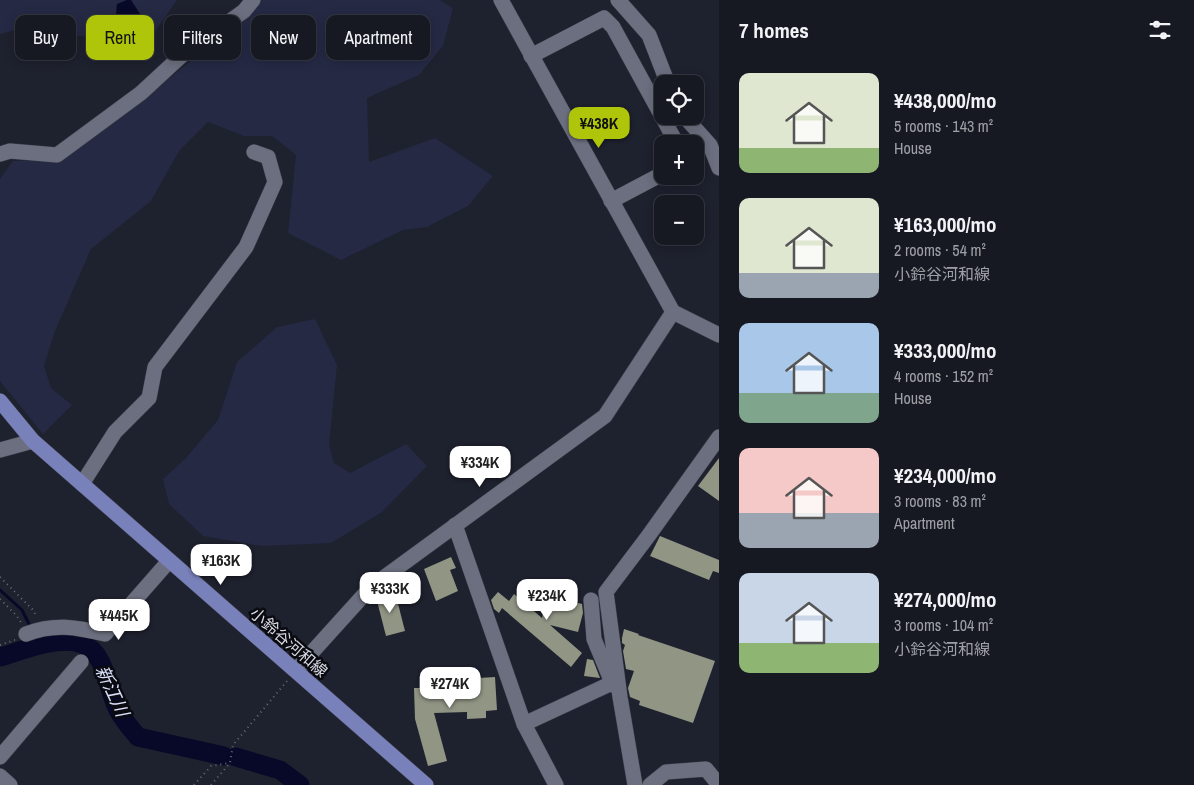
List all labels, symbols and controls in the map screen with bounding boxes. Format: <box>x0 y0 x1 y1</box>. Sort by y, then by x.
chip: Buy <box>15 15 76 60</box>
chip: Rent <box>86 15 154 60</box>
chip: Filters <box>164 15 241 60</box>
chip: New <box>251 15 316 60</box>
chip: Apartment <box>326 15 430 60</box>
text: 7 homes <box>739 16 809 45</box>
icon: filters <box>1146 16 1174 44</box>
map controls <box>654 75 704 245</box>
button: locate <box>654 75 704 125</box>
text: ¥438,000/mo <box>894 86 996 115</box>
icon: home <box>779 93 839 153</box>
pin: ¥438K <box>564 106 634 149</box>
text: ¥438K <box>580 112 618 134</box>
text: 5 rooms · 143 m² <box>894 115 993 137</box>
button: + <box>654 135 704 185</box>
text: House <box>894 137 932 159</box>
button: − <box>654 195 704 245</box>
text: ¥163,000/mo <box>894 210 996 239</box>
icon: home <box>779 218 839 278</box>
text: 2 rooms · 54 m² <box>894 239 986 261</box>
text: 小鈴谷河和線 <box>894 263 990 285</box>
text: ¥333,000/mo <box>894 336 996 365</box>
icon: home <box>779 343 839 403</box>
text: 4 rooms · 152 m² <box>894 365 993 387</box>
text: House <box>894 387 932 409</box>
pin: ¥334K <box>445 446 515 488</box>
text: ¥334K <box>461 451 499 473</box>
text: ¥234,000/mo <box>894 461 996 490</box>
icon: home <box>779 468 839 528</box>
text: 3 rooms · 83 m² <box>894 490 986 512</box>
text: Apartment <box>894 512 955 534</box>
pin: ¥163K <box>186 544 256 586</box>
text: ¥163K <box>202 549 240 571</box>
pin: ¥333K <box>355 572 425 614</box>
text: ¥333K <box>371 577 409 599</box>
pin: ¥234K <box>512 578 582 621</box>
text: ¥234K <box>528 584 566 606</box>
text: ¥274,000/mo <box>894 585 996 614</box>
icon: home <box>779 593 839 653</box>
pin: ¥445K <box>84 598 154 641</box>
street label: 小鈴谷河和線 <box>246 602 332 682</box>
text: ¥445K <box>100 604 138 626</box>
text: 3 rooms · 104 m² <box>894 614 993 636</box>
text: 小鈴谷河和線 <box>894 638 990 660</box>
water label: 新江川 <box>90 661 136 722</box>
pin: ¥274K <box>415 666 485 709</box>
text: ¥274K <box>431 672 469 694</box>

